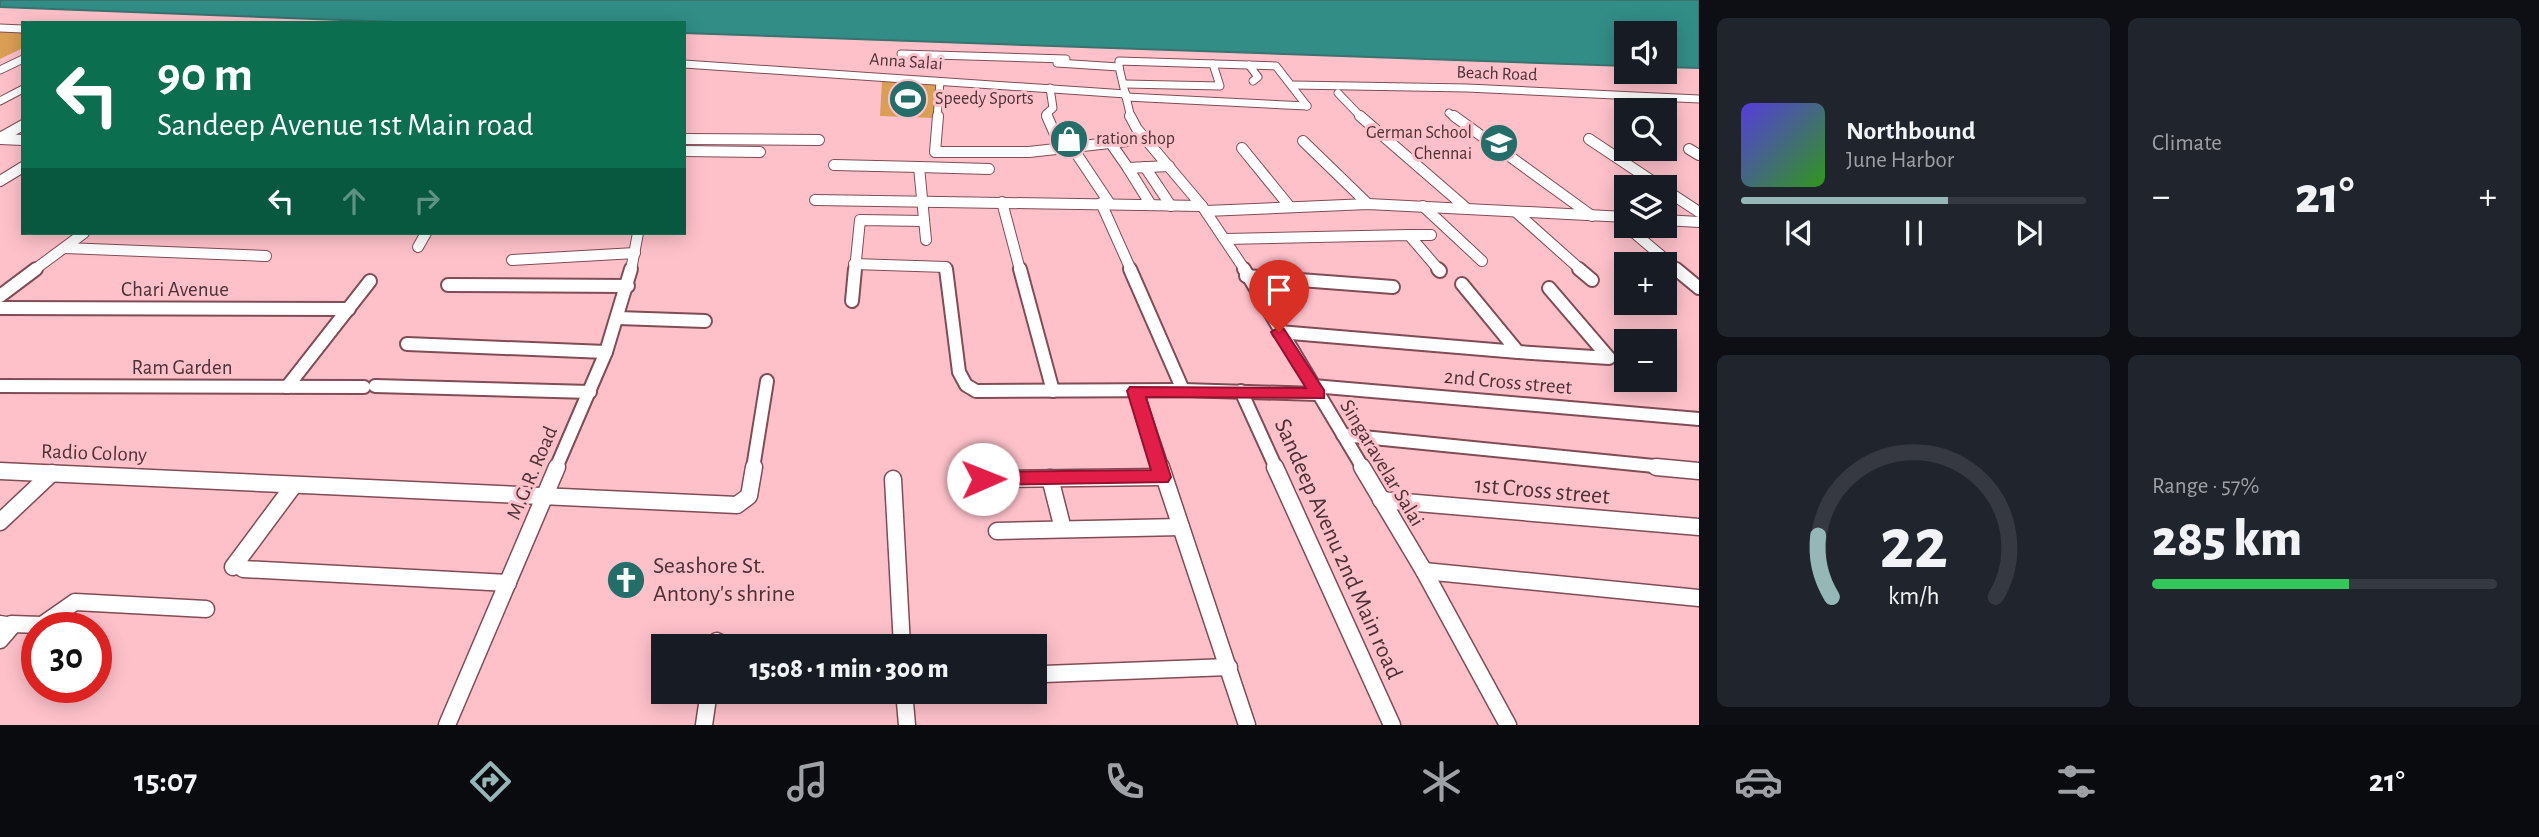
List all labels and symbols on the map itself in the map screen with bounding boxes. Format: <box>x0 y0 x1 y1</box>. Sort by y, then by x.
street label: Anna Salai <box>869 50 943 74</box>
street label: Beach Road <box>1456 64 1538 84</box>
sports icon: Speedy Sports <box>887 78 929 120</box>
place label: Speedy Sports <box>935 90 1034 108</box>
shop icon: ration shop <box>1048 118 1090 160</box>
school or university icon: German School Chennai <box>1478 122 1520 164</box>
place label: German School Chennai <box>1366 124 1472 163</box>
place label: ration shop <box>1096 130 1175 148</box>
pin <box>1249 260 1309 332</box>
street label: Chari Avenue <box>121 279 229 300</box>
street label: Ram Garden <box>131 357 233 378</box>
street label: 2nd Cross street <box>1443 366 1573 398</box>
street label: Singaravelar Salai <box>1336 396 1428 530</box>
street label: Sandeep Avenu 2nd Main road <box>1270 415 1406 683</box>
street label: M.G.R. Road <box>503 423 561 523</box>
street label: Radio Colony <box>41 441 147 465</box>
position arrow <box>946 442 1020 516</box>
street label: 1st Cross street <box>1473 473 1611 509</box>
place label: Seashore St. Antony's shrine <box>653 554 795 606</box>
church icon: Seashore St. Antony's shrine <box>605 559 647 601</box>
speed limit sign: 30 <box>21 612 112 703</box>

